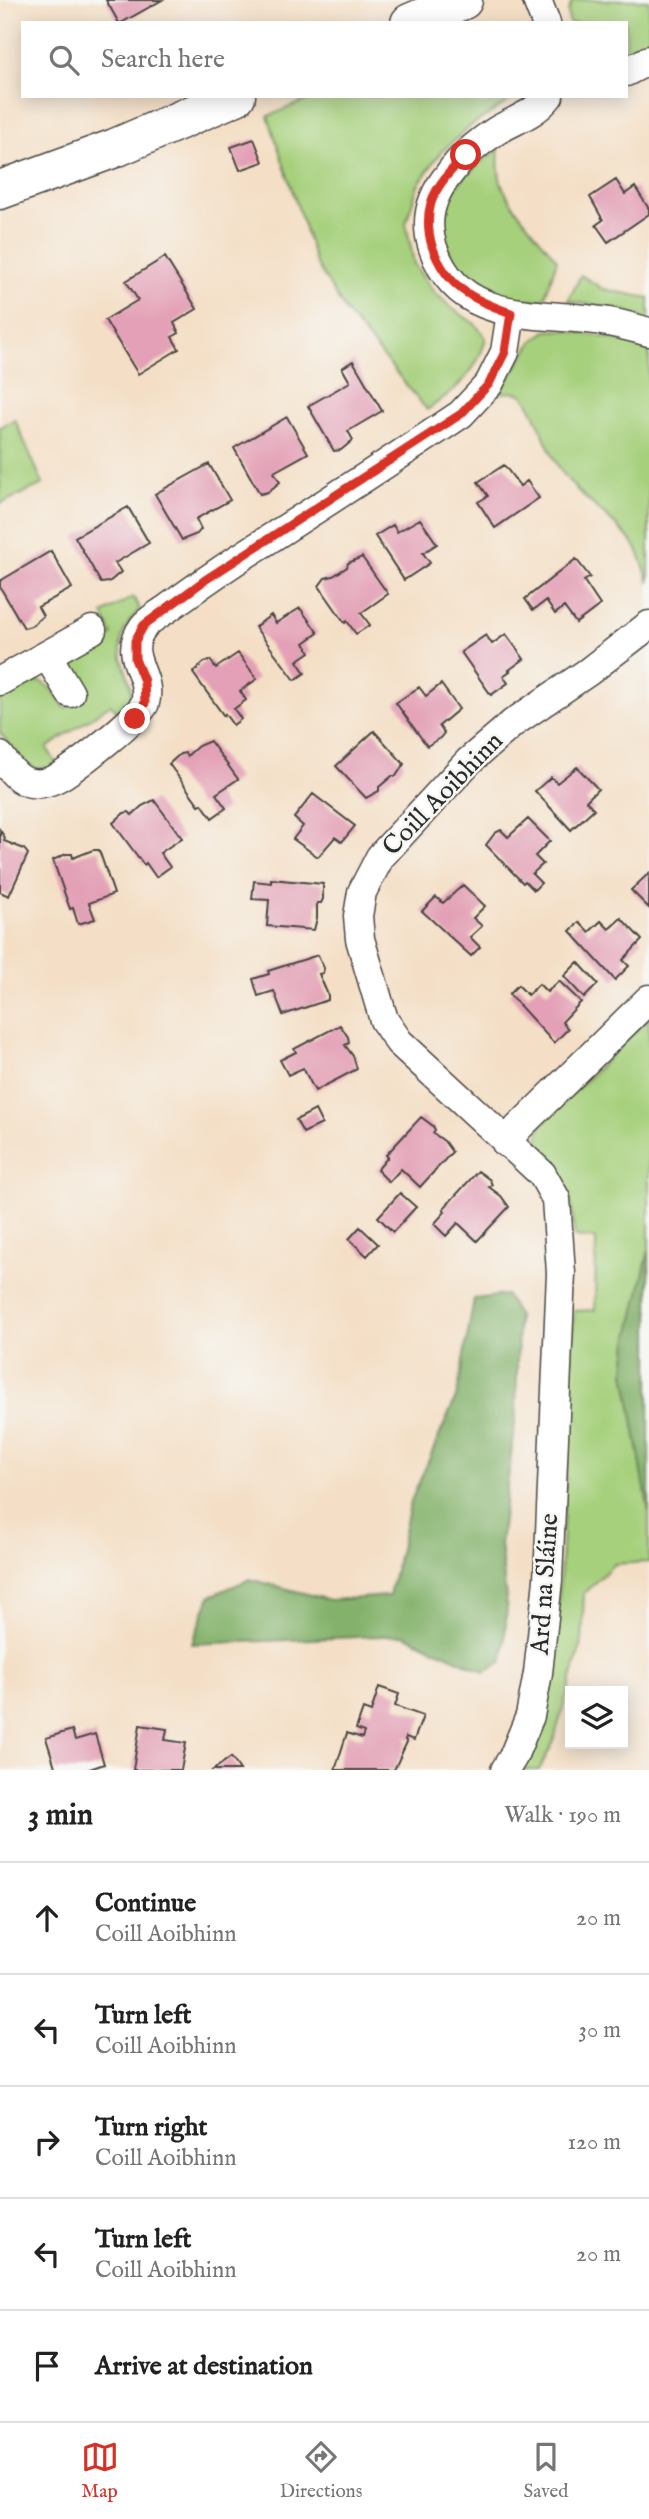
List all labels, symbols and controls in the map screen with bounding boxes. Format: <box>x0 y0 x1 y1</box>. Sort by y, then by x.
search box <box>21 21 628 98</box>
icon: search <box>45 41 83 79</box>
text: Search here <box>101 43 225 76</box>
route start <box>450 139 481 170</box>
route end <box>119 703 150 734</box>
street label: Coill Aoibhinn <box>376 725 511 863</box>
street label: Ard na Sláine <box>524 1512 566 1657</box>
map controls <box>565 1686 628 1749</box>
button: layers <box>565 1686 628 1749</box>
text: 3 min <box>28 1797 93 1835</box>
text: Walk · 190 m <box>504 1801 621 1830</box>
text: Continue <box>95 1887 196 1920</box>
icon: ahead <box>28 1899 66 1937</box>
text: 20 m <box>576 1904 621 1933</box>
text: Coill Aoibhinn <box>95 1920 237 1949</box>
text: Turn left <box>95 1999 192 2032</box>
icon: left <box>28 2011 66 2049</box>
text: 30 m <box>578 2016 621 2045</box>
text: Coill Aoibhinn <box>95 2032 237 2061</box>
text: Turn right <box>95 2111 208 2144</box>
icon: right <box>28 2123 66 2161</box>
text: 120 m <box>568 2128 621 2157</box>
text: Coill Aoibhinn <box>95 2144 237 2173</box>
text: Turn left <box>95 2223 192 2256</box>
icon: left <box>28 2235 66 2273</box>
text: 20 m <box>576 2240 621 2269</box>
text: Coill Aoibhinn <box>95 2256 237 2285</box>
icon: arrive <box>28 2347 66 2385</box>
text: Arrive at destination <box>95 2350 313 2383</box>
tab: Map <box>81 2438 119 2504</box>
tab: Directions <box>280 2438 362 2504</box>
tab: Saved <box>523 2438 568 2504</box>

